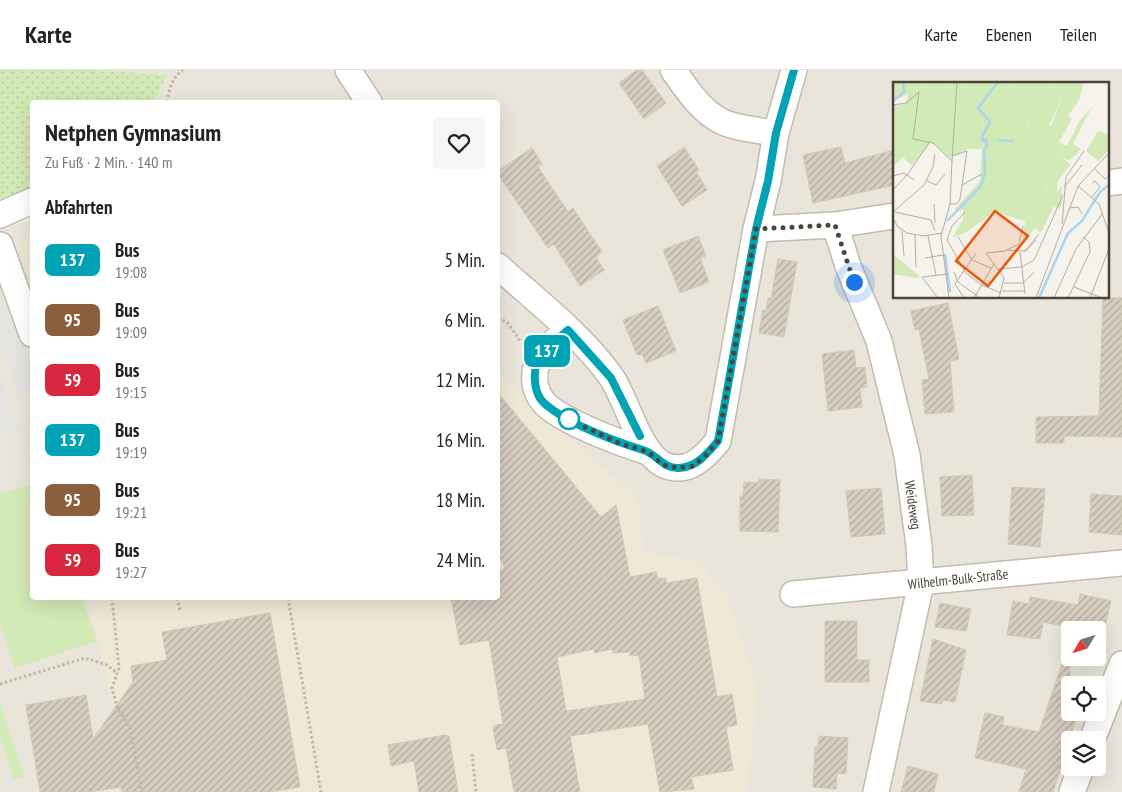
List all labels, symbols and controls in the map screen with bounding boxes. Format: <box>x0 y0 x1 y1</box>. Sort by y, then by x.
text: Karte <box>25 19 72 50</box>
text: Karte <box>924 23 958 46</box>
text: Ebenen <box>986 23 1032 46</box>
text: Teilen <box>1060 23 1097 46</box>
inset map <box>893 82 1110 299</box>
text: Netphen Gymnasium <box>45 117 221 148</box>
button: heart <box>433 117 485 169</box>
text: Zu Fuß · 2 Min. · 140 m <box>45 152 172 172</box>
text: Abfahrten <box>45 195 112 219</box>
text: Bus <box>115 238 139 262</box>
text: 137 <box>60 248 85 271</box>
text: 5 Min. <box>444 248 485 272</box>
text: 19:08 <box>115 262 147 282</box>
your location <box>842 270 867 295</box>
text: Bus <box>115 298 139 322</box>
text: 95 <box>64 308 81 331</box>
text: 6 Min. <box>444 308 485 332</box>
text: 19:09 <box>115 322 147 342</box>
line badge: 137 <box>518 335 576 367</box>
text: 137 <box>534 339 560 362</box>
text: Bus <box>115 358 139 382</box>
text: 59 <box>64 368 81 391</box>
text: 12 Min. <box>436 368 485 392</box>
text: 19:15 <box>115 382 147 402</box>
unlabelled marker <box>558 408 580 430</box>
text: Bus <box>115 418 139 442</box>
text: 137 <box>60 428 85 451</box>
text: 16 Min. <box>436 428 485 452</box>
text: 19:19 <box>115 442 147 462</box>
text: Bus <box>115 478 139 502</box>
street label: Weideweg <box>901 479 925 531</box>
text: 95 <box>64 488 81 511</box>
text: 18 Min. <box>436 488 485 512</box>
text: 19:21 <box>115 502 147 522</box>
text: Bus <box>115 538 139 562</box>
text: 59 <box>64 548 81 571</box>
text: 24 Min. <box>436 548 485 572</box>
text: 19:27 <box>115 562 147 582</box>
street label: Wilhelm-Bulk-Straße <box>907 565 1009 593</box>
north arrow <box>1061 621 1106 666</box>
map controls <box>1061 621 1106 776</box>
button: locate <box>1061 676 1106 721</box>
button: layers <box>1061 731 1106 776</box>

